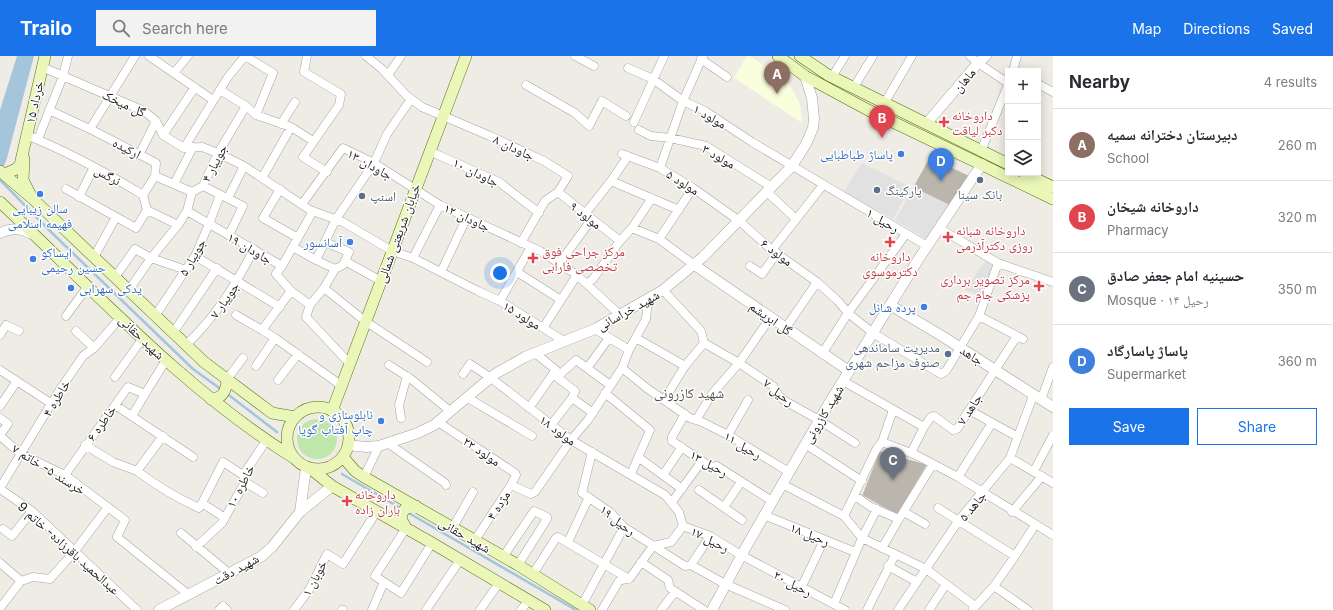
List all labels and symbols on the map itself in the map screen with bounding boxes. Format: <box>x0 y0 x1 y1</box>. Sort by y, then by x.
pin: A <box>764 61 790 94</box>
street label: ماهان <box>949 65 980 96</box>
street label: ۱۵ خرداد <box>21 79 48 125</box>
street label: گل میخک <box>99 86 149 121</box>
street label: مولود ۱ <box>690 100 730 133</box>
pin: B <box>869 105 895 138</box>
place label: داروخانه دکبر لیاقت <box>952 107 1002 139</box>
marker: داروخانه دکبر لیاقت <box>939 117 949 127</box>
street label: جاودان ۸ <box>491 131 537 164</box>
street label: ارکیده <box>110 134 144 163</box>
street label: مولود ۳ <box>699 140 739 173</box>
street label: جویبار ۴ <box>198 141 231 185</box>
street label: جاودان ۱۳ <box>344 145 395 184</box>
place label: پاساژ طباطبایی <box>820 146 893 163</box>
pin: D <box>928 148 954 181</box>
marker: پاساژ طباطبایی <box>896 149 906 159</box>
street label: جاودان ۱۰ <box>450 154 502 191</box>
street label: نرگس <box>92 161 124 190</box>
street label: مولود ۵ <box>663 166 702 199</box>
marker: بانک سینا <box>975 175 985 185</box>
street label: خیابان شریعتی شمالی <box>373 181 424 285</box>
place label: پارکینگ <box>885 182 922 199</box>
marker: پارکینگ <box>872 185 882 195</box>
place label: بانک سینا <box>958 186 1002 202</box>
place label: اسنپ <box>370 188 396 205</box>
marker: سالن زیبایی فهیمه اسلامی <box>35 189 45 199</box>
marker: اسنپ <box>357 191 367 201</box>
street label: مولود ۹ <box>566 198 605 233</box>
street label: جاودان ۱۲ <box>441 199 493 236</box>
place label: سالن زیبایی فهیمه اسلامی <box>8 200 72 232</box>
street label: رحیل ۱ <box>863 204 902 237</box>
place label: داروخانه شبانه روزی دکترآذرمی <box>956 222 1033 254</box>
street label: جاودان ۱۹ <box>224 229 275 268</box>
marker: داروخانه شبانه روزی دکترآذرمی <box>943 232 953 242</box>
place label: آسانسور <box>303 234 343 251</box>
street label: جویبار ۵ <box>175 235 210 279</box>
street label: مولود ۶ <box>757 235 796 270</box>
marker: آسانسور <box>345 237 355 247</box>
marker: داروخانه دکترموسوی <box>885 237 895 247</box>
place label: مرکز جراحی فوق تخصصی فارابی <box>542 243 625 275</box>
place label: ایساکو حسین رحیمی <box>41 244 106 276</box>
place label: داروخانه دکترموسوی <box>862 248 918 280</box>
marker: مرکز جراحی فوق تخصصی فارابی <box>527 252 539 264</box>
marker: ایساکو حسین رحیمی <box>28 254 38 264</box>
your location <box>490 263 510 283</box>
place label: مرکز تصویر برداری پزشکی جام جم <box>940 271 1030 303</box>
street label: جویبار ۷ <box>206 279 243 322</box>
place label: یدکی سهرابی <box>79 280 142 297</box>
marker: مرکز تصویر برداری پزشکی جام جم <box>1033 280 1045 292</box>
marker: یدکی سهرابی <box>66 283 76 293</box>
street label: شهید خراسانی <box>594 286 663 335</box>
street label: مولود ۱۵ <box>500 297 544 334</box>
street label: گل ابریشم <box>746 298 796 340</box>
place label: پرده شانل <box>869 299 916 316</box>
marker: پرده شانل <box>919 302 929 312</box>
street label: شهید حقانی <box>115 311 168 363</box>
place label: مدیریت ساماندهی صنوف مزاحم شهری <box>845 339 940 371</box>
street label: جاهد <box>957 342 987 368</box>
marker: مدیریت ساماندهی صنوف مزاحم شهری <box>943 349 953 359</box>
street label: رحیل ۷ <box>760 375 798 410</box>
street label: خاطره ۴ <box>39 377 74 420</box>
street label: شهید کازرونی <box>799 382 848 447</box>
district label: شهید کازرونی <box>654 384 724 402</box>
street label: جاهد ۷ <box>953 390 985 428</box>
street label: خاطره ۶ <box>83 402 120 445</box>
place label: نابلوسازی و چاپ آفتاب گویا <box>298 406 373 438</box>
street label: مولود ۱۸ <box>536 411 580 450</box>
marker: نابلوسازی و چاپ آفتاب گویا <box>376 416 386 426</box>
street label: رحیل ۱۱ <box>721 428 765 463</box>
street label: مولود ۲۲ <box>460 433 504 470</box>
street label: خرسند ۵- خاتم ۷ <box>9 440 89 499</box>
street label: رحیل ۱۳ <box>687 446 731 481</box>
pin: C <box>880 447 906 480</box>
street label: خاطره ۱۰ <box>222 462 258 511</box>
place label: داروخانه باران زاده <box>355 486 400 518</box>
street label: مژده ۴ <box>483 487 514 523</box>
street label: جاهد ۵ <box>955 488 989 524</box>
marker: داروخانه باران زاده <box>342 496 352 506</box>
street label: عبدالحمید باقرزاده- خاتم 9 <box>14 498 124 599</box>
street label: رحیل ۱۹ <box>596 501 639 540</box>
street label: شهید حقانی <box>436 514 494 557</box>
street label: رحیل ۱۸ <box>788 519 832 550</box>
street label: رحیل ۱۷ <box>688 523 732 556</box>
street label: شهید دقت <box>210 550 262 588</box>
street label: خوبان ۱ <box>298 557 331 599</box>
street label: رحیل ۲۰ <box>771 566 815 601</box>

